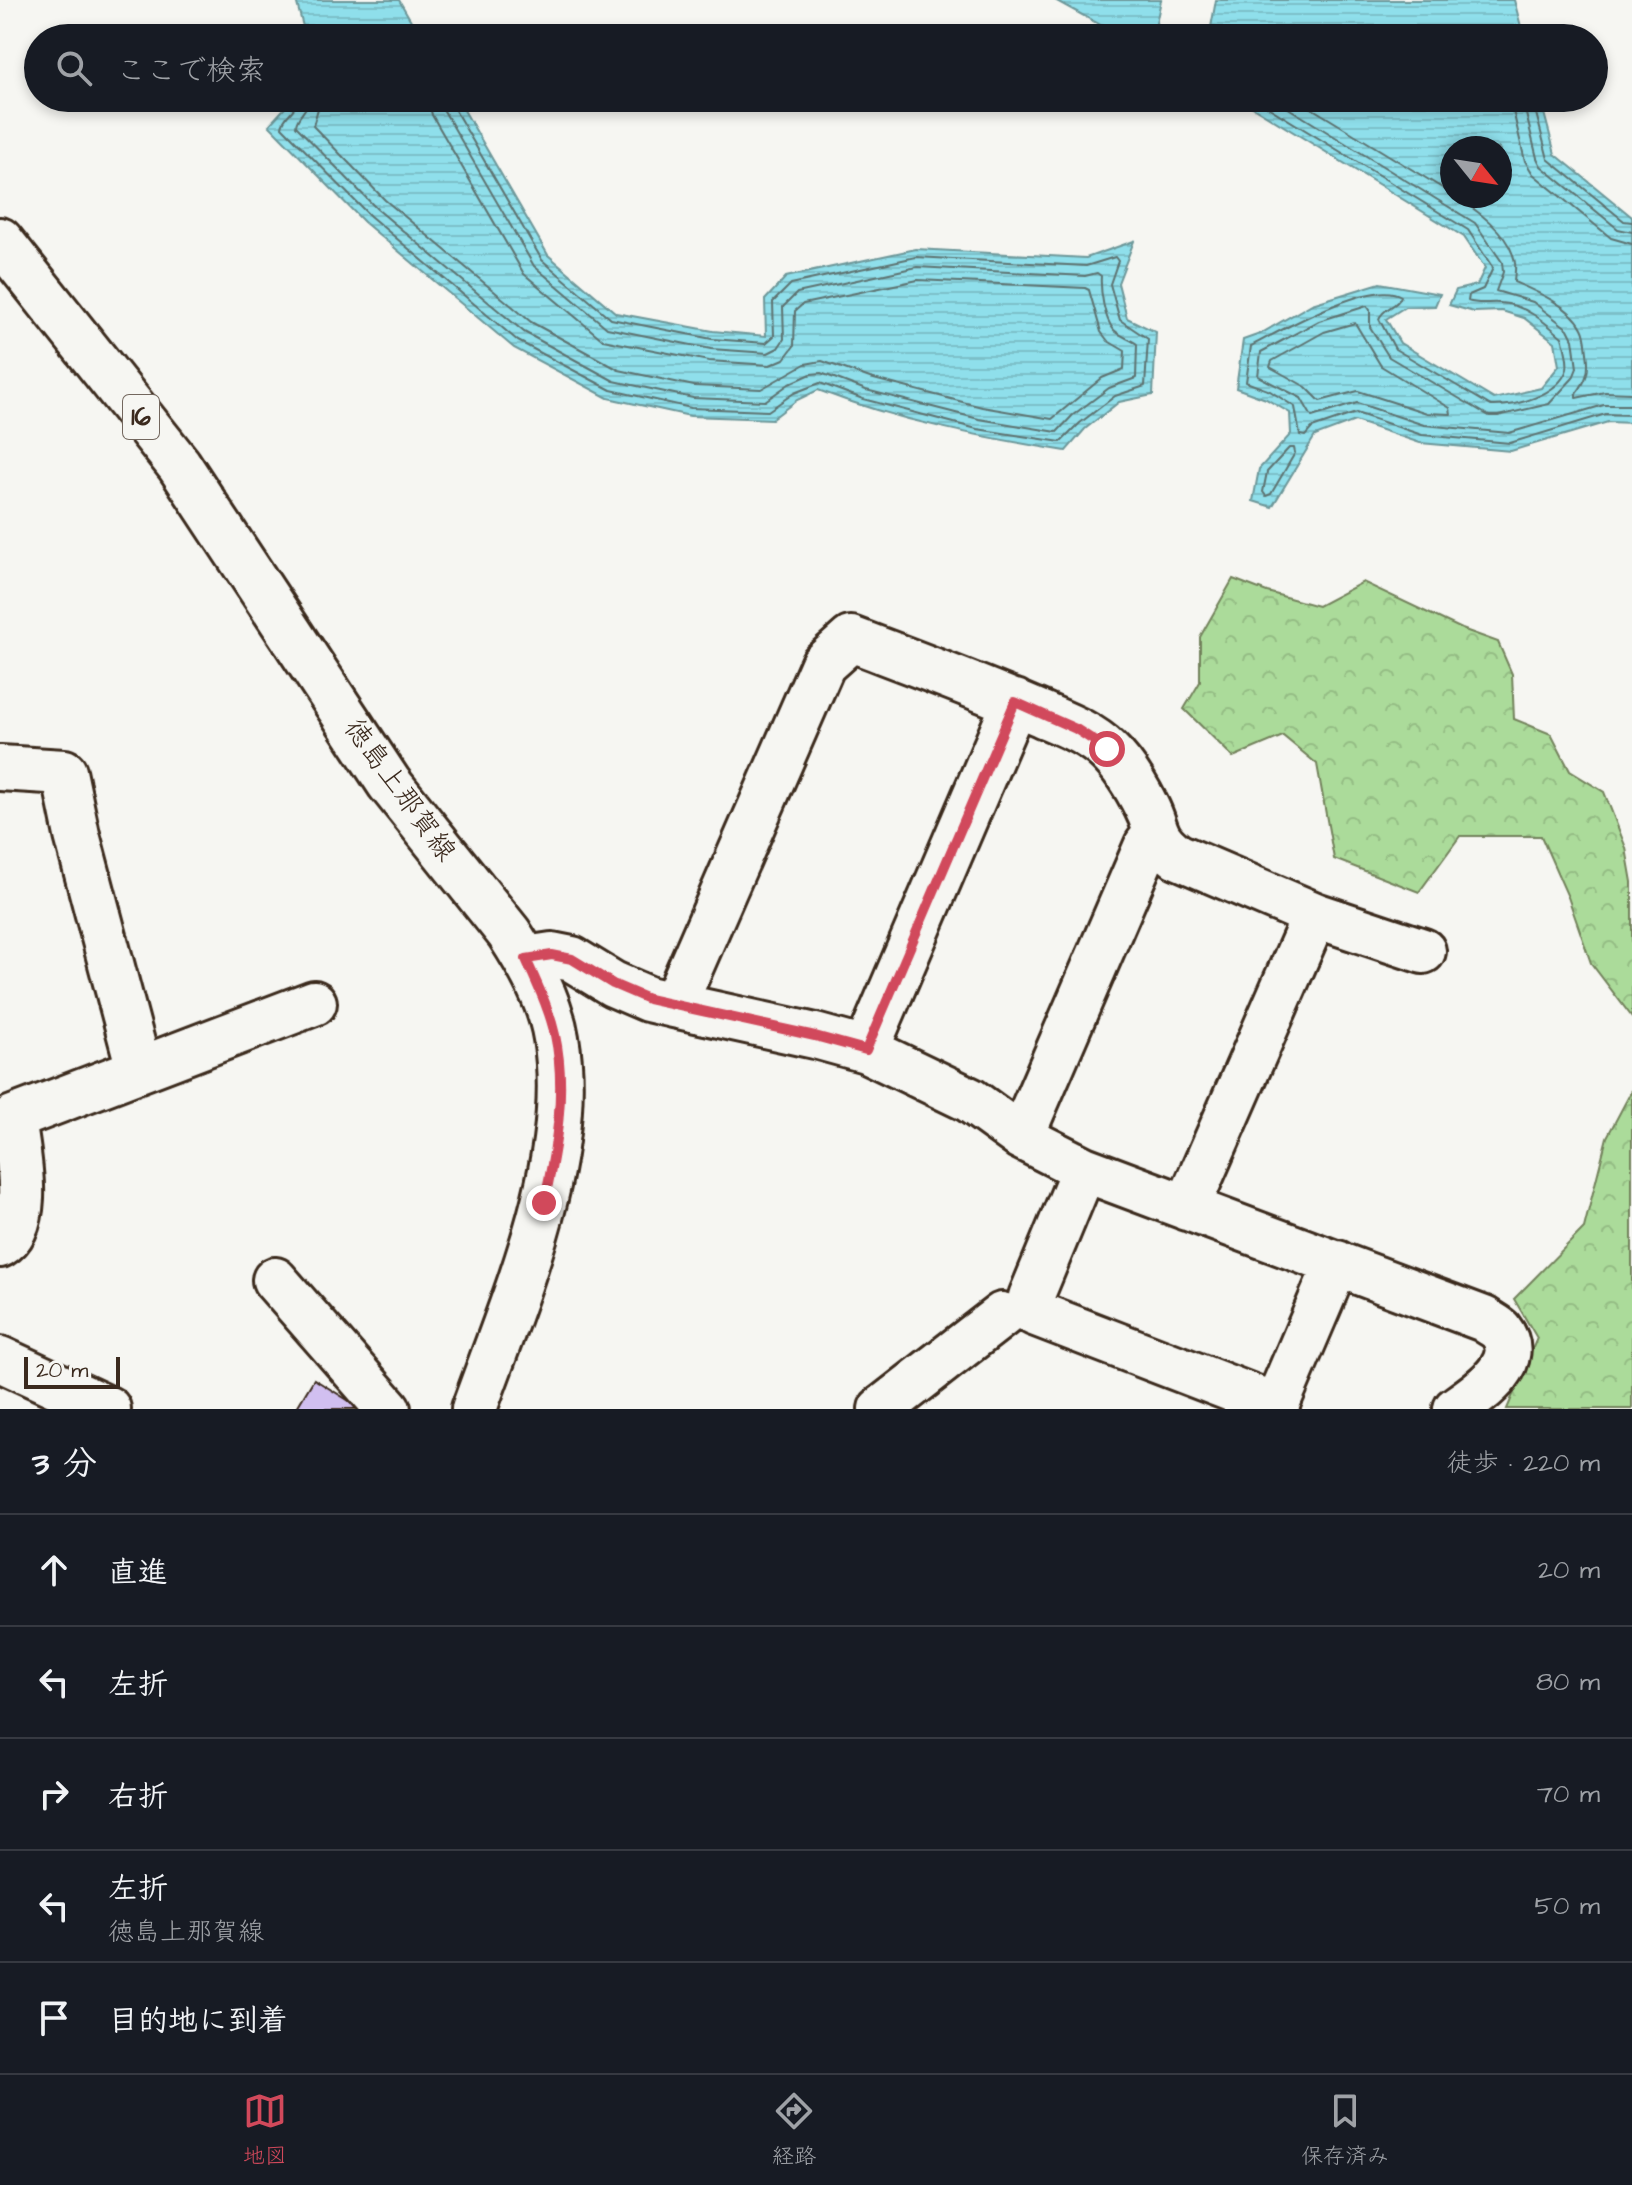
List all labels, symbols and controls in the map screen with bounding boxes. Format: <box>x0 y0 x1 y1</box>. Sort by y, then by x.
search box <box>24 24 1608 112</box>
icon: search <box>52 46 96 90</box>
text: ここで検索 <box>116 50 266 92</box>
north arrow <box>1440 136 1512 208</box>
road number: 16 <box>123 395 159 439</box>
street label: 徳島上那賀線 <box>335 711 465 869</box>
route start <box>1089 731 1125 767</box>
route end <box>526 1185 562 1221</box>
scale bar <box>24 1353 120 1389</box>
text: 20 m <box>36 1355 88 1386</box>
text: 3 分 <box>32 1440 97 1488</box>
text: 徒歩 · 220 m <box>1447 1445 1600 1481</box>
icon: ahead <box>32 1548 76 1592</box>
text: 直進 <box>108 1552 168 1594</box>
text: 20 m <box>1538 1552 1600 1588</box>
icon: left <box>32 1660 76 1704</box>
text: 左折 <box>108 1664 168 1706</box>
text: 80 m <box>1536 1664 1600 1700</box>
icon: right <box>32 1772 76 1816</box>
text: 右折 <box>108 1776 168 1818</box>
text: 70 m <box>1537 1776 1600 1812</box>
text: 左折 <box>108 1868 168 1910</box>
icon: left <box>32 1884 76 1928</box>
text: 50 m <box>1535 1888 1600 1924</box>
text: 徳島上那賀線 <box>108 1914 264 1950</box>
icon: arrive <box>32 1996 76 2040</box>
text: 目的地に到着 <box>108 2000 288 2042</box>
tab: 地図 <box>243 2089 287 2172</box>
tab: 経路 <box>772 2089 816 2172</box>
tab: 保存済み <box>1301 2089 1389 2172</box>

